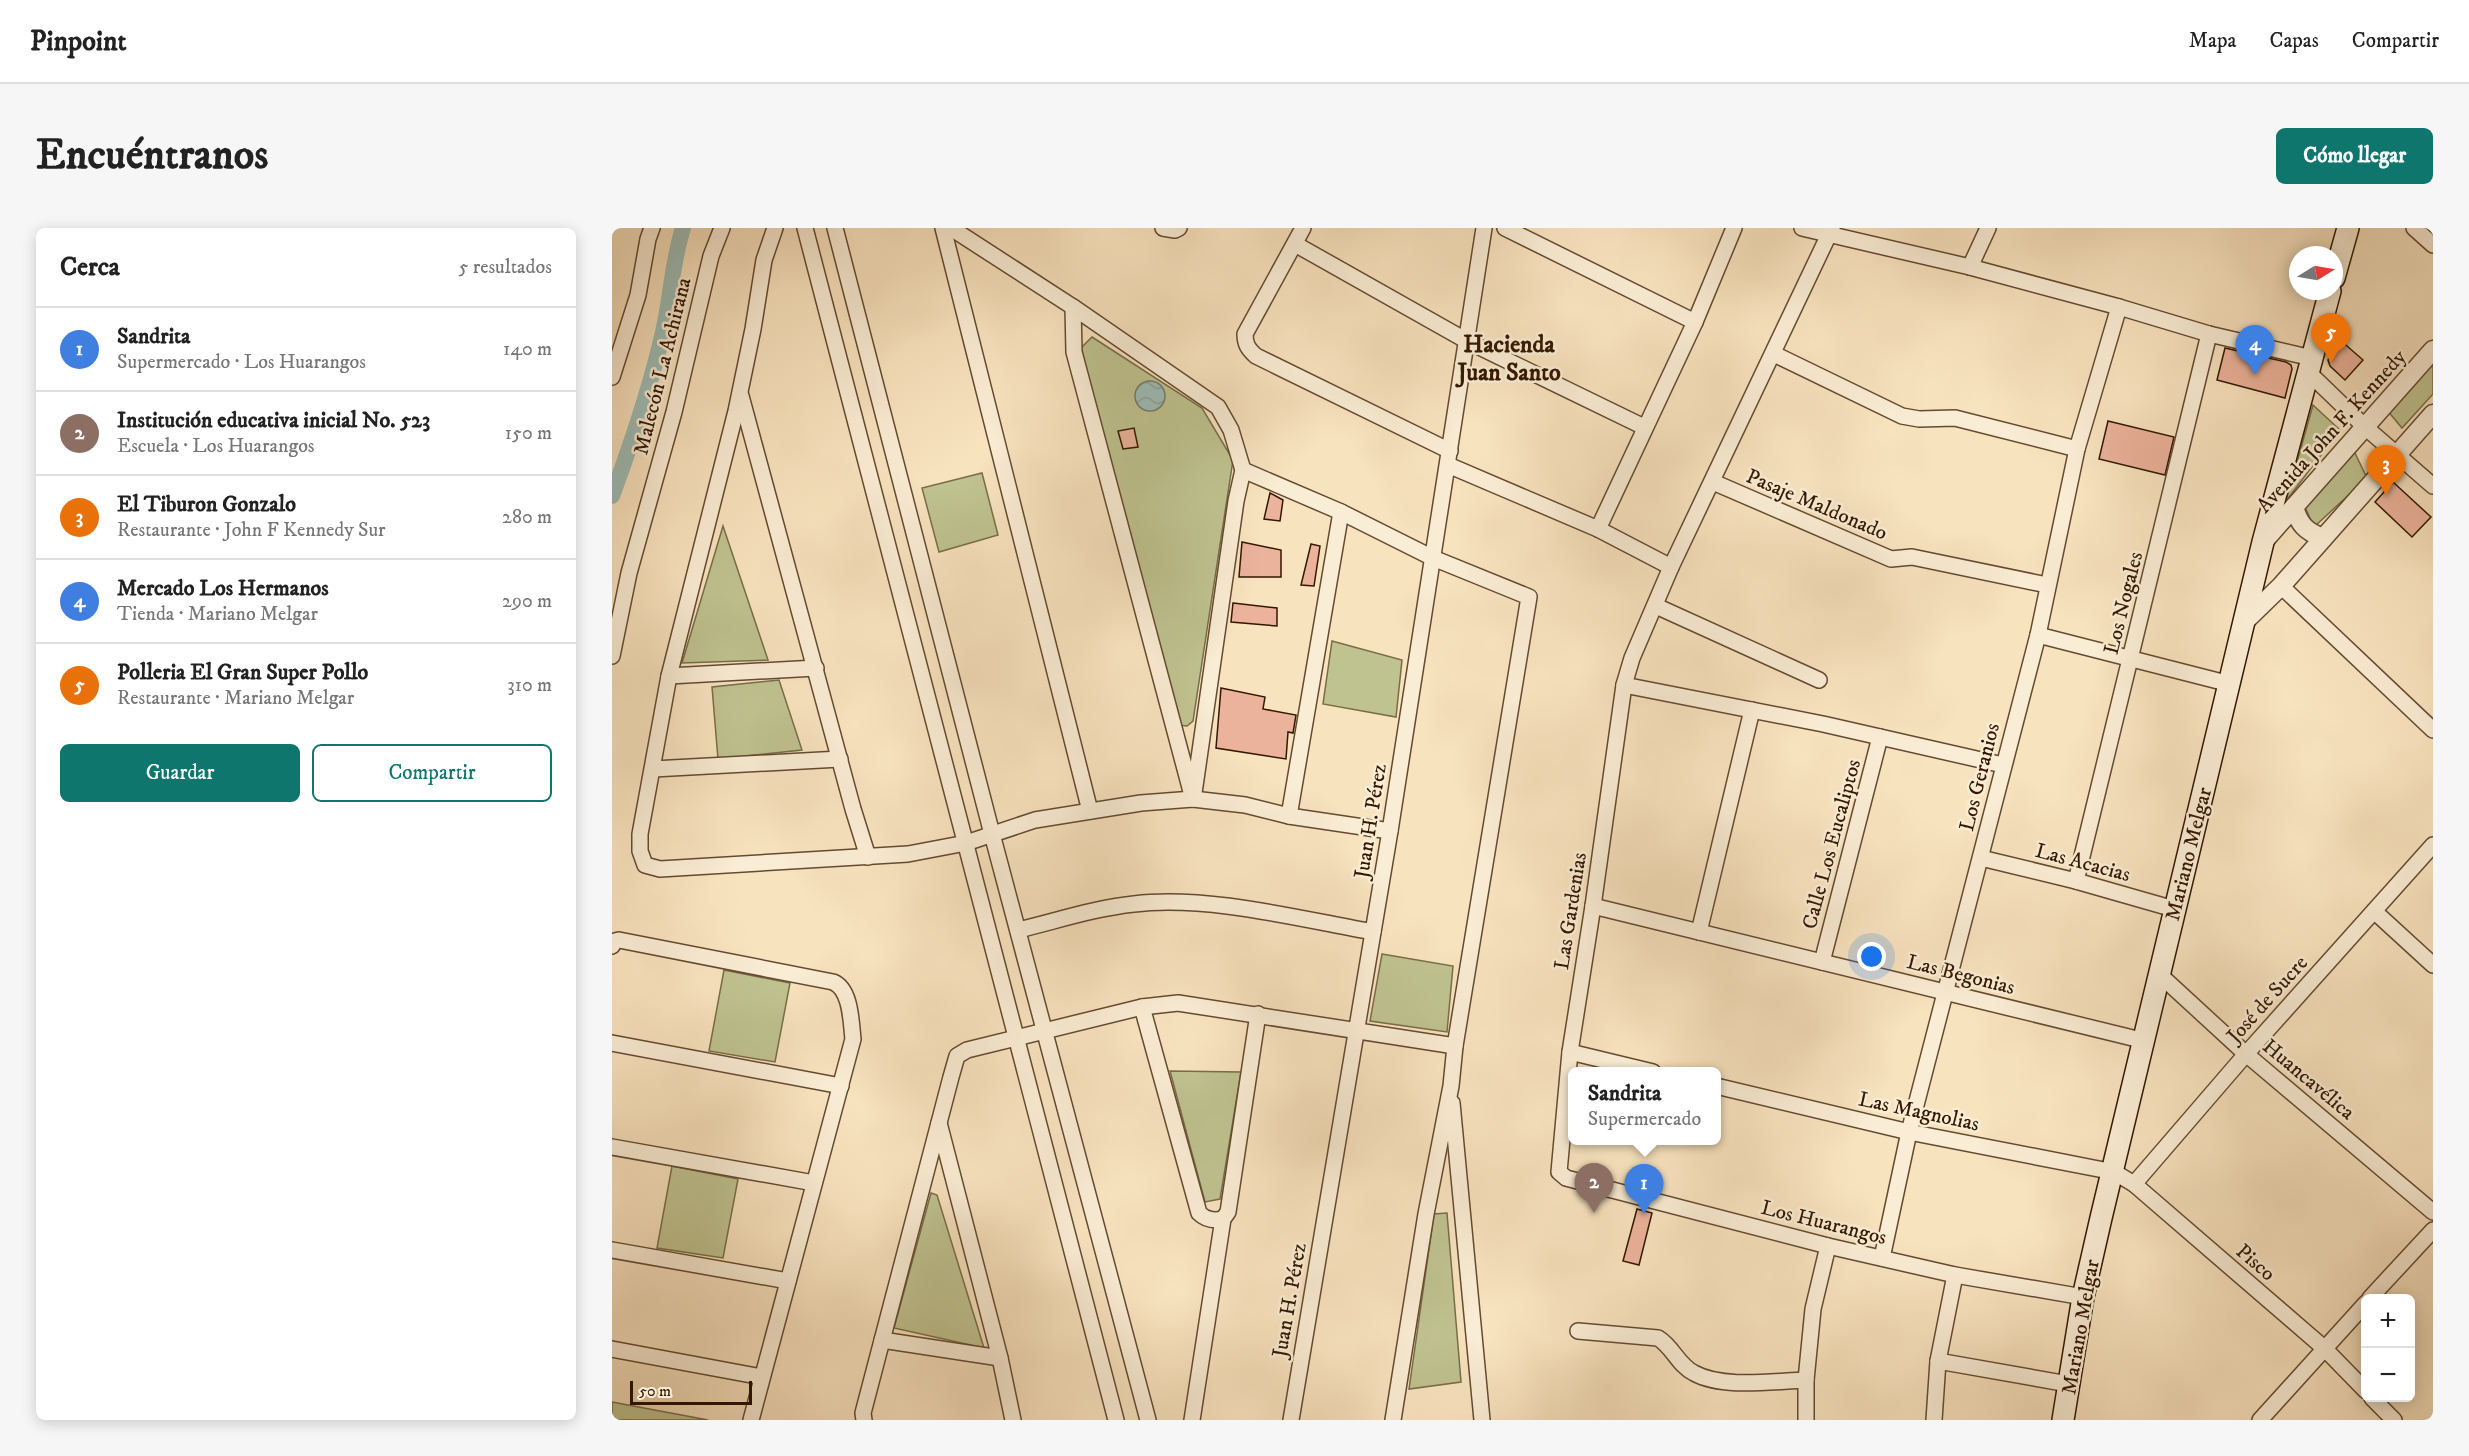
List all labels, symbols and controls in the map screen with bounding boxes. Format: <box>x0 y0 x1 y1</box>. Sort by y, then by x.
text: Pinpoint <box>30 24 126 59</box>
text: Mapa <box>2189 28 2236 54</box>
text: Capas <box>2269 28 2319 54</box>
text: Compartir <box>2352 28 2439 54</box>
button: Cómo llegar <box>2276 128 2433 184</box>
text: Encuéntranos <box>36 130 268 182</box>
north arrow <box>2289 246 2343 300</box>
text: Cerca <box>60 251 120 284</box>
text: 5 resultados <box>458 255 552 280</box>
street label: Malecón La Achirana <box>628 275 698 458</box>
pin: 5 <box>2312 314 2350 363</box>
text: Sandrita <box>117 323 190 350</box>
pin: 4 <box>2236 326 2274 375</box>
district label: Hacienda Juan Santo <box>1454 330 1561 388</box>
text: 1 <box>76 337 83 362</box>
text: 140 m <box>503 337 552 362</box>
street label: Avenida John F. Kennedy <box>2251 344 2413 519</box>
text: Supermercado · Los Huarangos <box>117 350 366 375</box>
text: Institución educativa inicial No. 523 <box>117 407 430 434</box>
text: 2 <box>75 421 84 446</box>
text: 150 m <box>505 421 552 446</box>
text: Escuela · Los Huarangos <box>117 434 315 459</box>
pin: 3 <box>2366 446 2406 495</box>
street label: Pasaje Maldonado <box>1742 463 1891 546</box>
text: El Tiburon Gonzalo <box>117 491 296 518</box>
text: 3 <box>76 505 83 530</box>
text: 280 m <box>502 505 552 530</box>
text: Restaurante · John F Kennedy Sur <box>117 518 386 543</box>
street label: Los Nogales <box>2099 549 2149 657</box>
text: Mercado Los Hermanos <box>117 575 329 602</box>
text: 4 <box>74 589 85 614</box>
text: 290 m <box>502 589 552 614</box>
text: Tienda · Mariano Melgar <box>117 602 318 627</box>
text: Polleria El Gran Super Pollo <box>117 659 368 686</box>
text: 5 <box>75 673 84 698</box>
text: 310 m <box>507 673 552 698</box>
text: Restaurante · Mariano Melgar <box>117 686 354 711</box>
street label: Los Geranios <box>1954 720 2006 834</box>
button: Guardar <box>60 744 300 802</box>
button: Compartir <box>312 744 552 802</box>
street label: Calle Los Eucaliptos <box>1797 757 1867 932</box>
street label: Juan H. Pérez <box>1349 762 1393 882</box>
street label: Mariano Melgar <box>2160 785 2218 924</box>
street label: Las Acacias <box>2032 838 2133 888</box>
street label: Las Gardenias <box>1549 851 1593 972</box>
your location <box>1857 942 1886 971</box>
street label: Las Begonias <box>1904 949 2017 1001</box>
street label: José de Sucre <box>2220 950 2314 1050</box>
street label: Huancavélica <box>2257 1034 2360 1126</box>
popup <box>1568 1067 1721 1145</box>
text: Sandrita <box>1588 1080 1661 1107</box>
street label: Las Magnolias <box>1856 1087 1981 1137</box>
text: Supermercado <box>1588 1107 1701 1132</box>
pin: 2 <box>1574 1164 1614 1213</box>
pin: 1 <box>1624 1164 1664 1214</box>
street label: Los Huarangos <box>1758 1195 1889 1251</box>
street label: Pisco <box>2230 1239 2280 1287</box>
street label: Juan H. Pérez <box>1267 1241 1313 1361</box>
street label: Mariano Melgar <box>2056 1257 2106 1397</box>
map controls <box>2361 1294 2415 1402</box>
button: + <box>2361 1294 2415 1348</box>
button: − <box>2361 1348 2415 1402</box>
scale bar <box>630 1378 752 1406</box>
text: 50 m <box>639 1381 671 1401</box>

